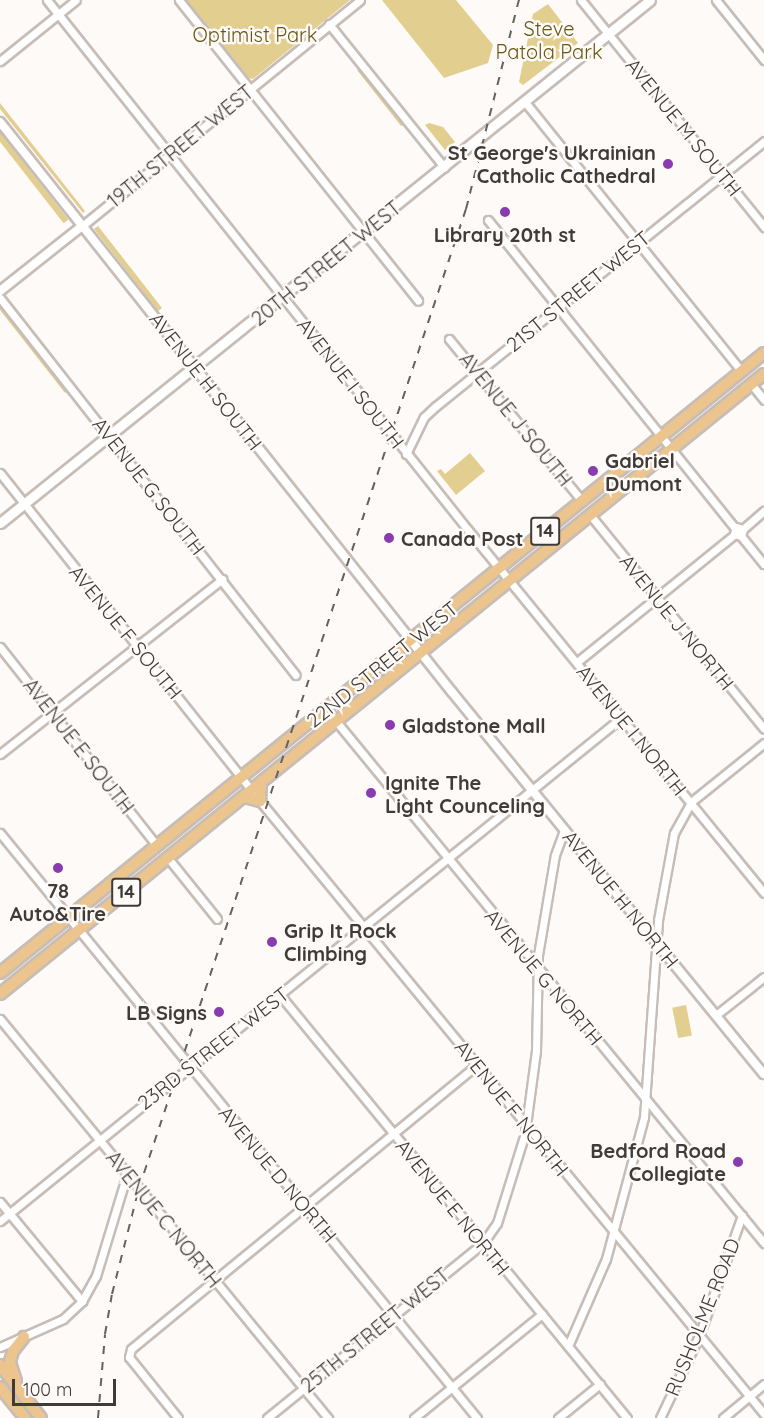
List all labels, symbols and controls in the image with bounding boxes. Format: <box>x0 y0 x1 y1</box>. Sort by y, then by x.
park label: Steve Patola Park <box>495 16 603 63</box>
park label: Optimist Park <box>193 22 317 46</box>
street label: AVENUE M SOUTH <box>621 53 747 201</box>
street label: 19TH STREET WEST <box>102 80 258 212</box>
place label: St George's Ukrainian Catholic Cathedral <box>448 140 656 187</box>
marker: St George's Ukrainian Catholic Cathedral <box>661 157 675 171</box>
street label: 20TH STREET WEST <box>246 195 406 331</box>
marker: Library 20th st <box>498 205 512 219</box>
place label: Library 20th st <box>434 222 576 246</box>
street label: 21ST STREET WEST <box>501 226 655 356</box>
street label: AVENUE H SOUTH <box>145 307 267 455</box>
street label: AVENUE I SOUTH <box>293 313 409 453</box>
street label: AVENUE J SOUTH <box>455 347 577 491</box>
street label: AVENUE G SOUTH <box>88 412 210 560</box>
place label: Gabriel Dumont <box>605 448 682 495</box>
marker: Gabriel Dumont <box>586 464 600 478</box>
road number: 14 <box>530 516 560 546</box>
place label: Canada Post <box>401 526 523 550</box>
marker: Canada Post <box>382 531 396 545</box>
street label: AVENUE J NORTH <box>615 549 739 695</box>
street label: AVENUE F SOUTH <box>65 560 187 704</box>
street label: 22ND STREET WEST <box>302 596 462 732</box>
street label: AVENUE I NORTH <box>572 660 692 800</box>
street label: AVENUE E SOUTH <box>19 673 139 819</box>
place label: Gladstone Mall <box>402 713 546 737</box>
marker: Gladstone Mall <box>383 718 397 732</box>
place label: Ignite The Light Counceling <box>385 770 545 817</box>
marker: Ignite The Light Counceling <box>362 784 380 802</box>
street label: AVENUE H NORTH <box>558 825 684 973</box>
marker: 78 Auto&Tire <box>51 861 65 875</box>
road number: 14 <box>111 877 141 907</box>
place label: 78 Auto&Tire <box>10 878 106 925</box>
street label: AVENUE G NORTH <box>480 904 608 1050</box>
place label: Grip It Rock Climbing <box>284 918 397 965</box>
marker: Grip It Rock Climbing <box>265 935 279 949</box>
street label: 23RD STREET WEST <box>132 981 294 1115</box>
place label: LB Signs <box>126 1000 207 1024</box>
marker: LB Signs <box>212 1005 226 1019</box>
street label: AVENUE F NORTH <box>450 1035 574 1181</box>
street label: AVENUE D NORTH <box>214 1101 342 1247</box>
street label: AVENUE E NORTH <box>391 1134 515 1280</box>
place label: Bedford Road Collegiate <box>590 1138 726 1185</box>
street label: AVENUE C NORTH <box>101 1146 227 1292</box>
marker: Bedford Road Collegiate <box>731 1155 745 1169</box>
street label: RUSHOLME ROAD <box>659 1235 745 1399</box>
street label: 25TH STREET WEST <box>296 1262 454 1398</box>
scale bar <box>15 1367 118 1405</box>
text: 100 m <box>23 1378 72 1401</box>

